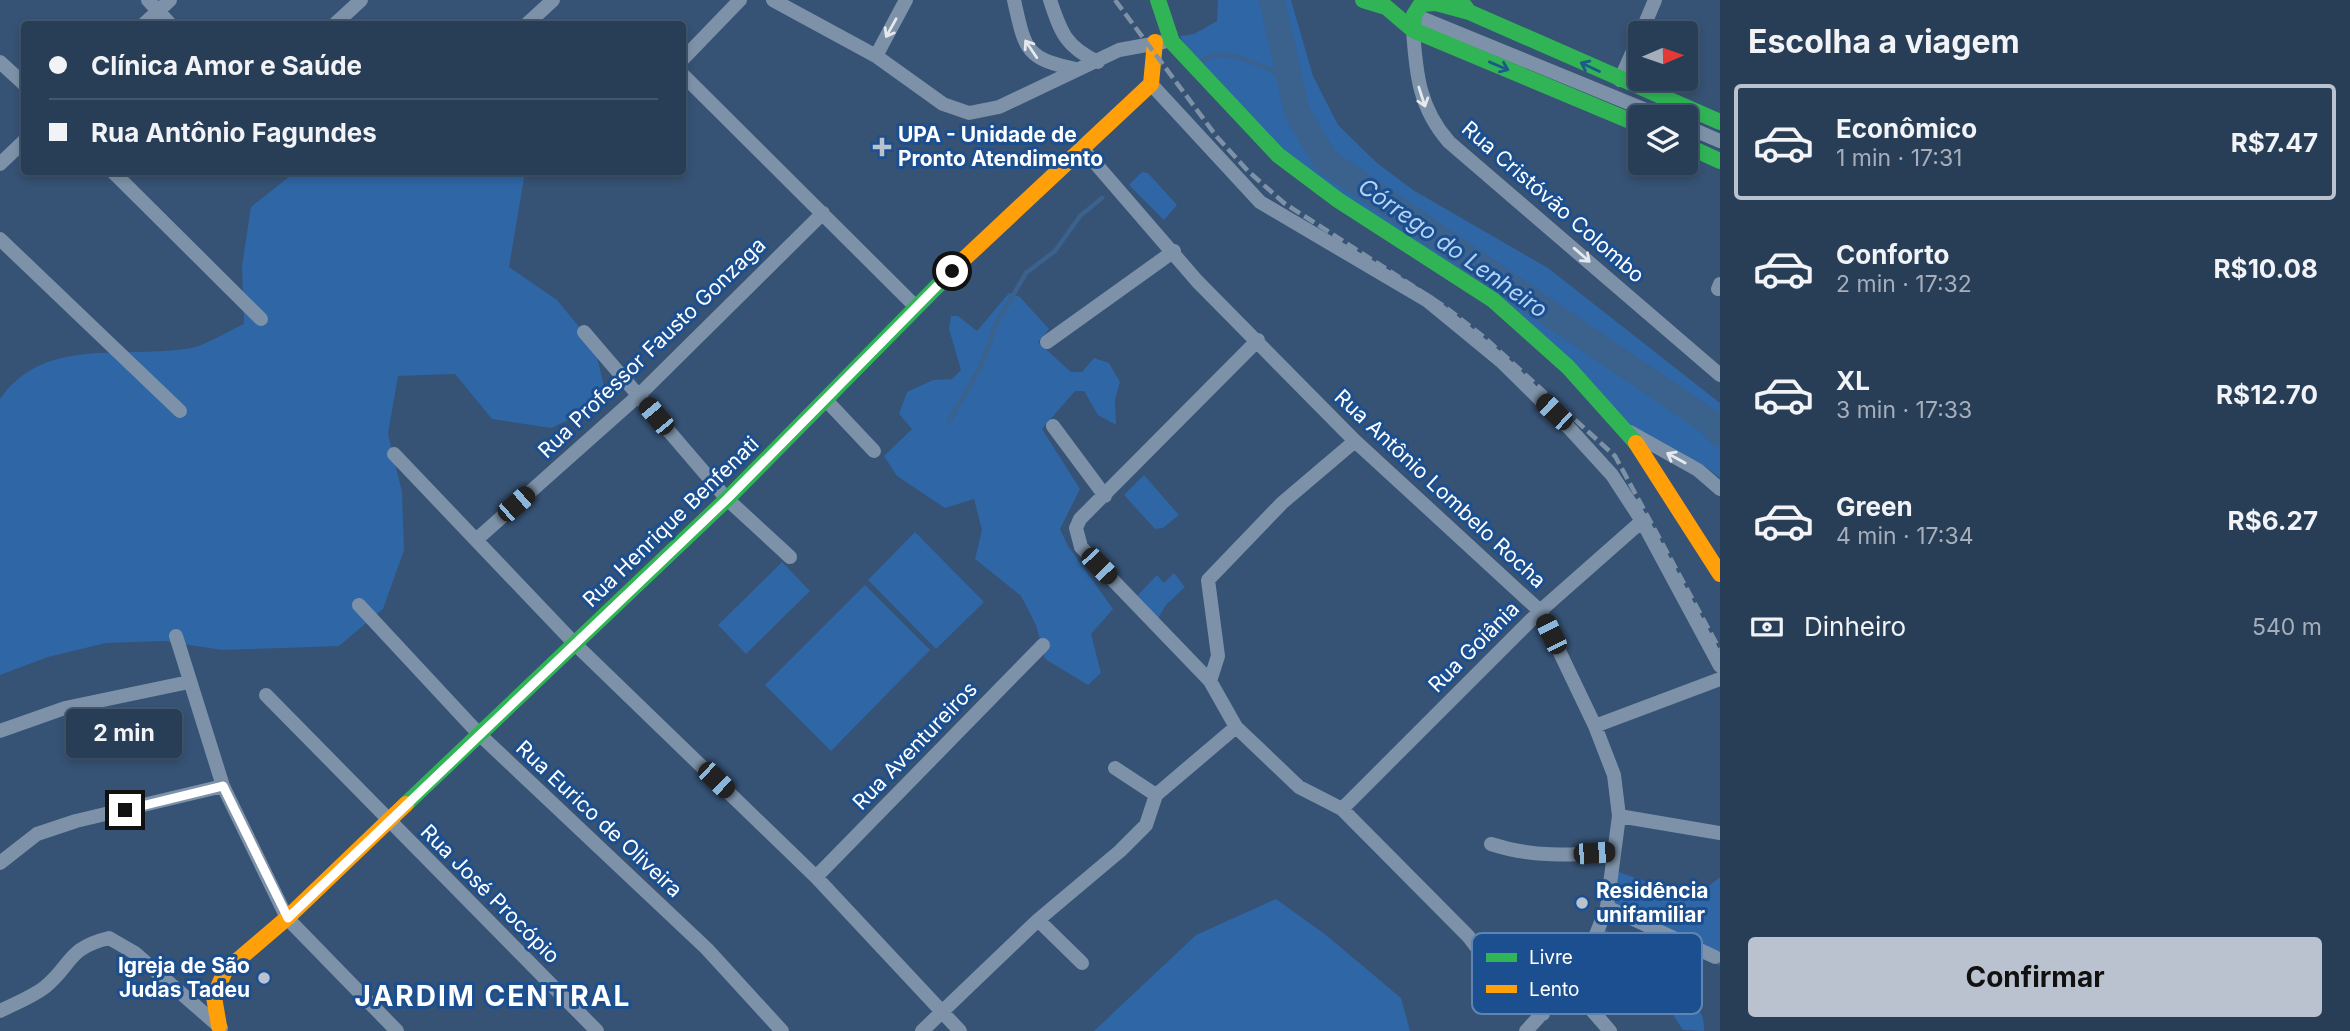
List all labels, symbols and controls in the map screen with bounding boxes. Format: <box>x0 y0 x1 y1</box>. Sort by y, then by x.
one-way arrow <box>884 18 898 38</box>
north arrow <box>1628 21 1698 91</box>
map controls <box>1628 21 1698 175</box>
text: Escolha a viagem <box>1748 22 2020 61</box>
one-way arrow <box>1024 40 1038 59</box>
text: Clínica Amor e Saúde <box>91 50 362 81</box>
one-way arrow <box>1487 60 1509 73</box>
one-way arrow <box>1580 60 1601 73</box>
one-way arrow <box>1417 86 1429 108</box>
button: layers <box>1628 105 1698 175</box>
icon: car <box>1752 111 1815 174</box>
text: Econômico <box>1836 113 1977 144</box>
street label: Rua Cristóvão Colombo <box>1457 116 1650 288</box>
text: Rua Antônio Fagundes <box>91 117 377 148</box>
place label: UPA - Unidade de Pronto Atendimento <box>898 122 1103 171</box>
text: R$7.47 <box>2231 127 2318 158</box>
marker: UPA - Unidade de Pronto Atendimento <box>872 137 892 157</box>
text: 1 min · 17:31 <box>1836 144 1962 172</box>
water label: Córrego do Lenheiro <box>1353 172 1553 324</box>
street label: Rua Professor Fausto Gonzaga <box>533 232 770 463</box>
icon: car <box>1752 237 1815 300</box>
text: Conforto <box>1836 239 1949 270</box>
one-way arrow <box>1573 247 1591 263</box>
text: R$10.08 <box>2214 253 2318 284</box>
route start <box>936 255 968 287</box>
text: 2 min · 17:32 <box>1836 270 1972 298</box>
icon: car <box>1752 363 1815 426</box>
text: XL <box>1836 365 1870 396</box>
text: R$12.70 <box>2216 379 2318 410</box>
street label: Rua Antônio Lombelo Rocha <box>1330 384 1551 593</box>
car <box>1532 390 1577 434</box>
car <box>635 393 678 439</box>
text: 3 min · 17:33 <box>1836 396 1972 424</box>
street label: Rua Henrique Benfenati <box>578 431 764 612</box>
one-way arrow <box>1667 451 1687 465</box>
car <box>494 482 539 526</box>
icon: car <box>1752 489 1815 552</box>
text: Green <box>1836 491 1913 522</box>
text: R$6.27 <box>2228 505 2318 536</box>
text: 4 min · 17:34 <box>1836 522 1973 550</box>
car <box>1077 544 1122 588</box>
street label: Rua Goiânia <box>1423 596 1524 697</box>
icon: cash <box>1748 608 1786 646</box>
car <box>1533 611 1570 657</box>
text: Dinheiro <box>1804 611 1906 642</box>
text: 540 m <box>2252 613 2322 641</box>
street label: Rua Aventureiros <box>847 676 982 815</box>
callout: 2 min <box>67 708 183 758</box>
text: 2 min <box>93 719 155 747</box>
street label: Rua Eurico de Oliveira <box>511 735 688 902</box>
car <box>694 758 739 802</box>
route end <box>109 794 141 826</box>
street label: Rua José Procópio <box>416 819 565 968</box>
car <box>1573 841 1616 865</box>
place label: Residência unifamiliar <box>1596 878 1709 927</box>
marker: Residência unifamiliar <box>1574 895 1590 911</box>
legend <box>1472 933 1702 1014</box>
button: Confirmar <box>1748 937 2322 1017</box>
text: Livre <box>1529 946 1573 969</box>
place label: Igreja de São Judas Tadeu <box>118 953 250 1002</box>
marker: Igreja de São Judas Tadeu <box>256 970 272 986</box>
text: Lento <box>1529 978 1579 1001</box>
district label: JARDIM CENTRAL <box>355 979 631 1013</box>

